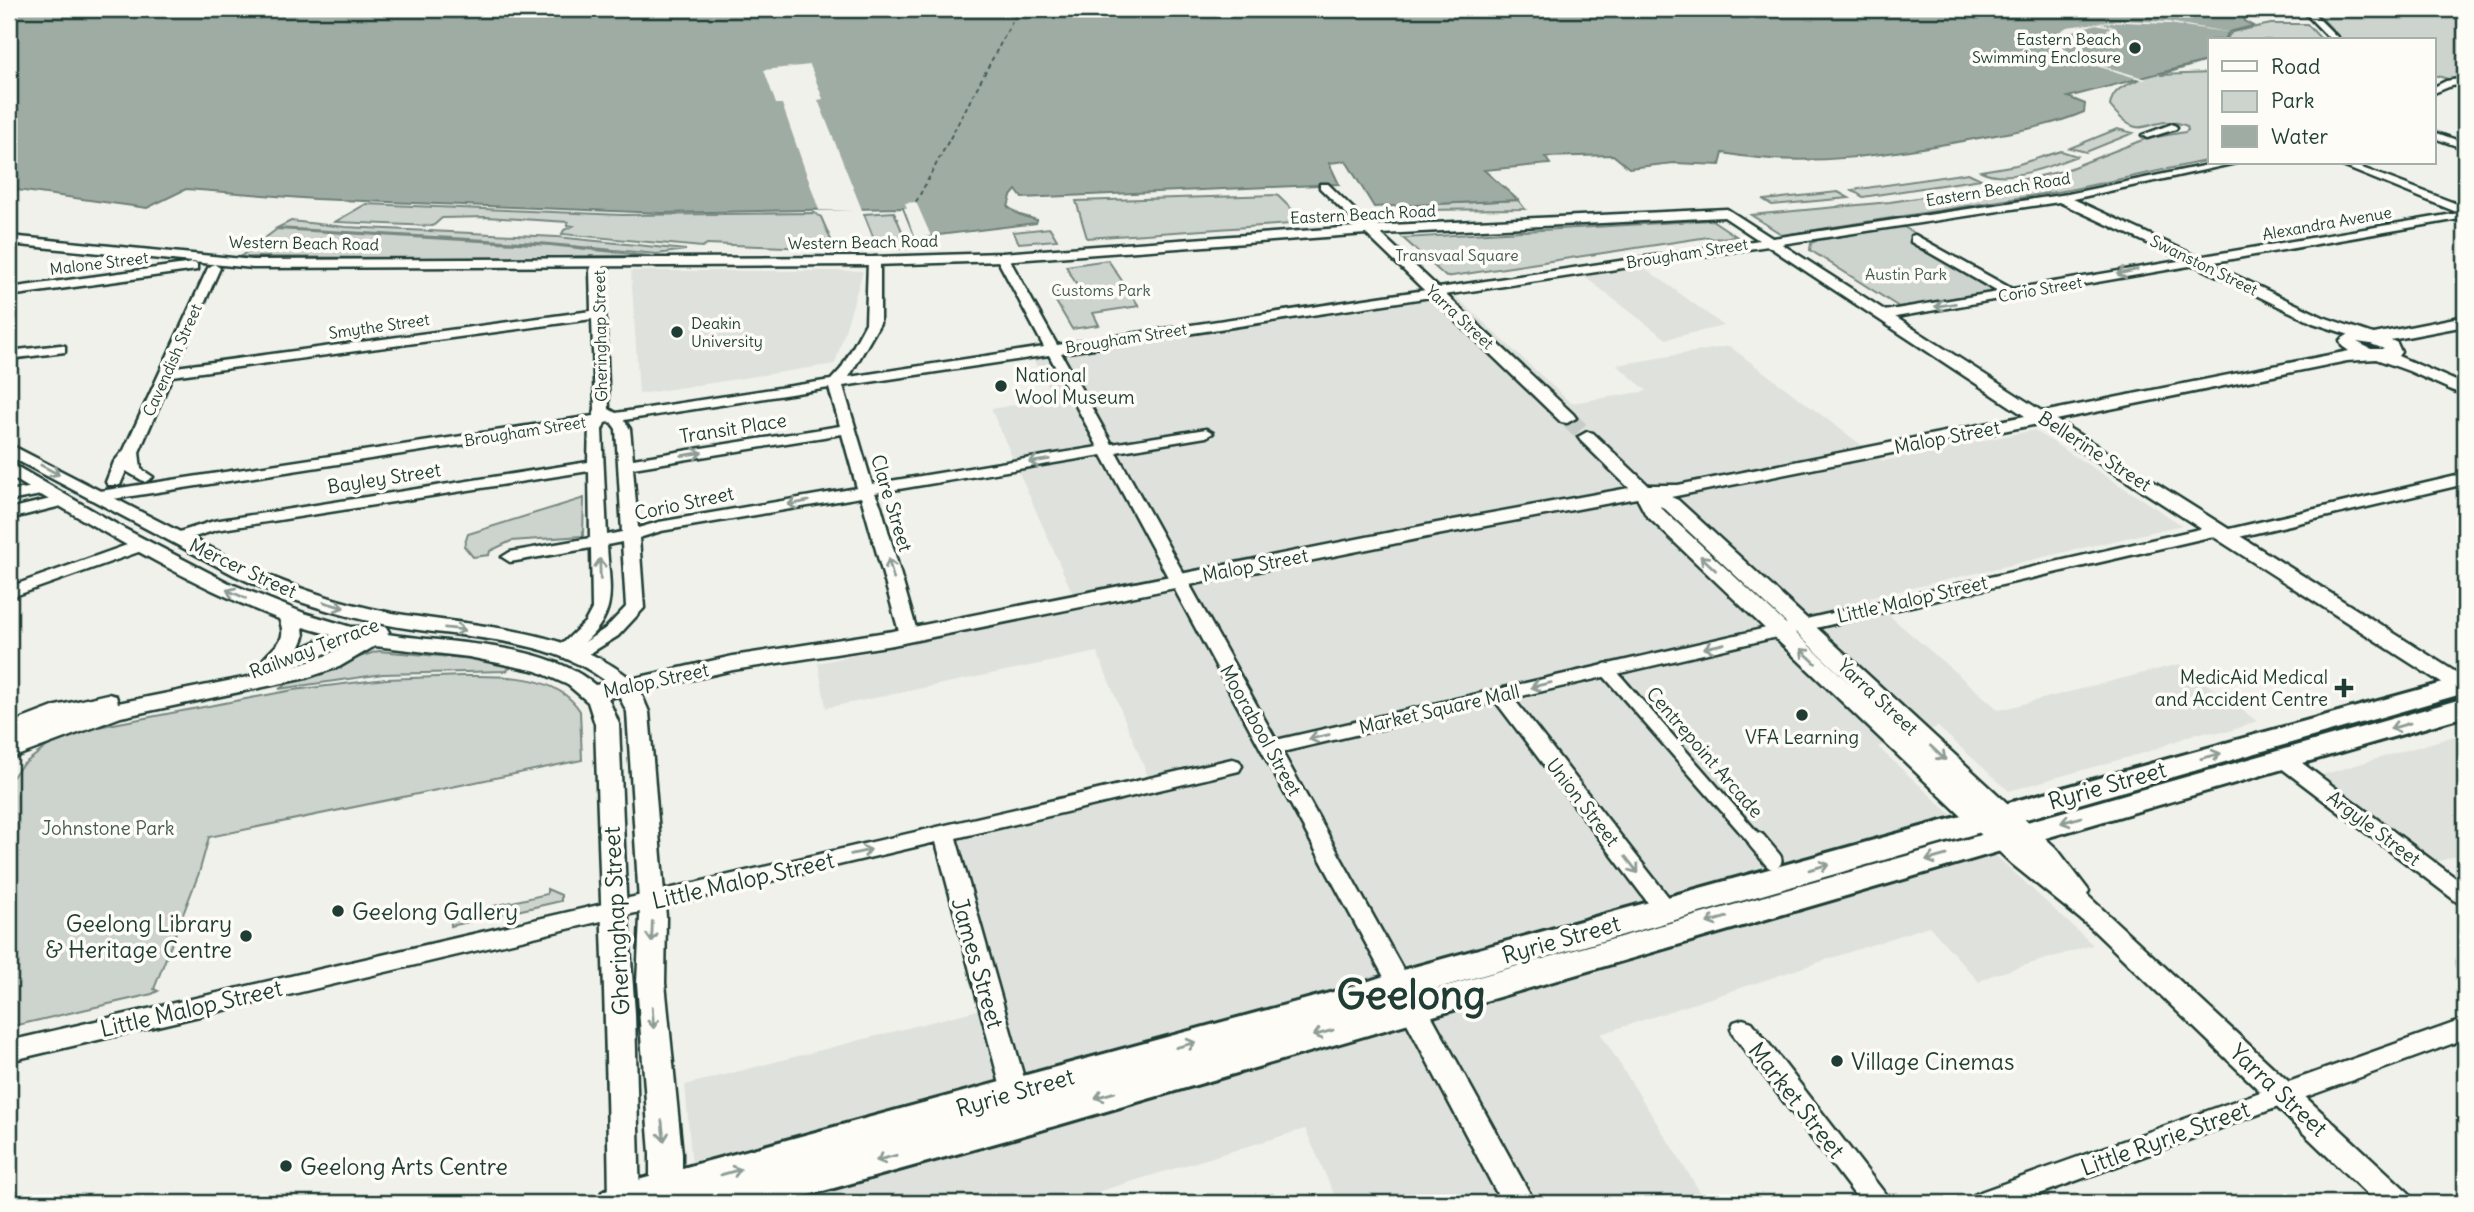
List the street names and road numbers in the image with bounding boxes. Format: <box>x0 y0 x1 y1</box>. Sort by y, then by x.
street label: Eastern Beach Road <box>1924 168 2072 210</box>
street label: Eastern Beach Road <box>1290 200 1436 228</box>
street label: Alexandra Avenue <box>2261 202 2393 244</box>
street label: Swanston Street <box>2147 230 2262 300</box>
street label: Western Beach Road <box>788 231 938 253</box>
street label: Western Beach Road <box>229 232 379 254</box>
street label: Brougham Street <box>1625 233 1750 272</box>
street label: Malone Street <box>49 247 150 279</box>
street label: Gheringhap Street <box>589 269 611 402</box>
street label: Corio Street <box>1996 272 2084 306</box>
street label: Yarra Street <box>1422 281 1498 354</box>
street label: Cavendish Street <box>138 300 206 419</box>
street label: Smythe Street <box>327 309 431 343</box>
street label: Brougham Street <box>1064 318 1189 357</box>
street label: Bellerine Street <box>2034 406 2156 496</box>
street label: Transit Place <box>678 408 788 448</box>
street label: Brougham Street <box>463 411 588 450</box>
street label: Malop Street <box>1892 415 2002 459</box>
street label: Clare Street <box>866 452 918 554</box>
street label: Bayley Street <box>326 457 442 499</box>
street label: Corio Street <box>632 481 736 525</box>
street label: Mercer Street <box>186 533 300 603</box>
street label: Malop Street <box>1200 543 1310 587</box>
street label: Little Malop Street <box>1834 570 1990 628</box>
street label: Railway Terrace <box>246 612 382 684</box>
street label: Yarra Street <box>1833 654 1923 740</box>
street label: Malop Street <box>601 657 711 703</box>
street label: Moorabool Street <box>1215 660 1307 800</box>
street label: Market Square Mall <box>1356 679 1522 739</box>
street label: Centrepoint Arcade <box>1642 682 1768 822</box>
street label: Union Street <box>1541 753 1625 851</box>
street label: Ryrie Street <box>2045 754 2170 816</box>
street label: Argyle Street <box>2323 785 2425 871</box>
street label: Gheringhap Street <box>597 825 635 1016</box>
street label: Little Malop Street <box>649 845 837 915</box>
street label: James Street <box>946 894 1011 1032</box>
street label: Ryrie Street <box>1499 908 1624 970</box>
street label: Little Malop Street <box>97 973 285 1043</box>
street label: Market Street <box>1743 1036 1852 1164</box>
street label: Yarra Street <box>2224 1038 2334 1143</box>
street label: Ryrie Street <box>953 1061 1078 1123</box>
street label: Little Ryrie Street <box>2077 1094 2254 1182</box>

